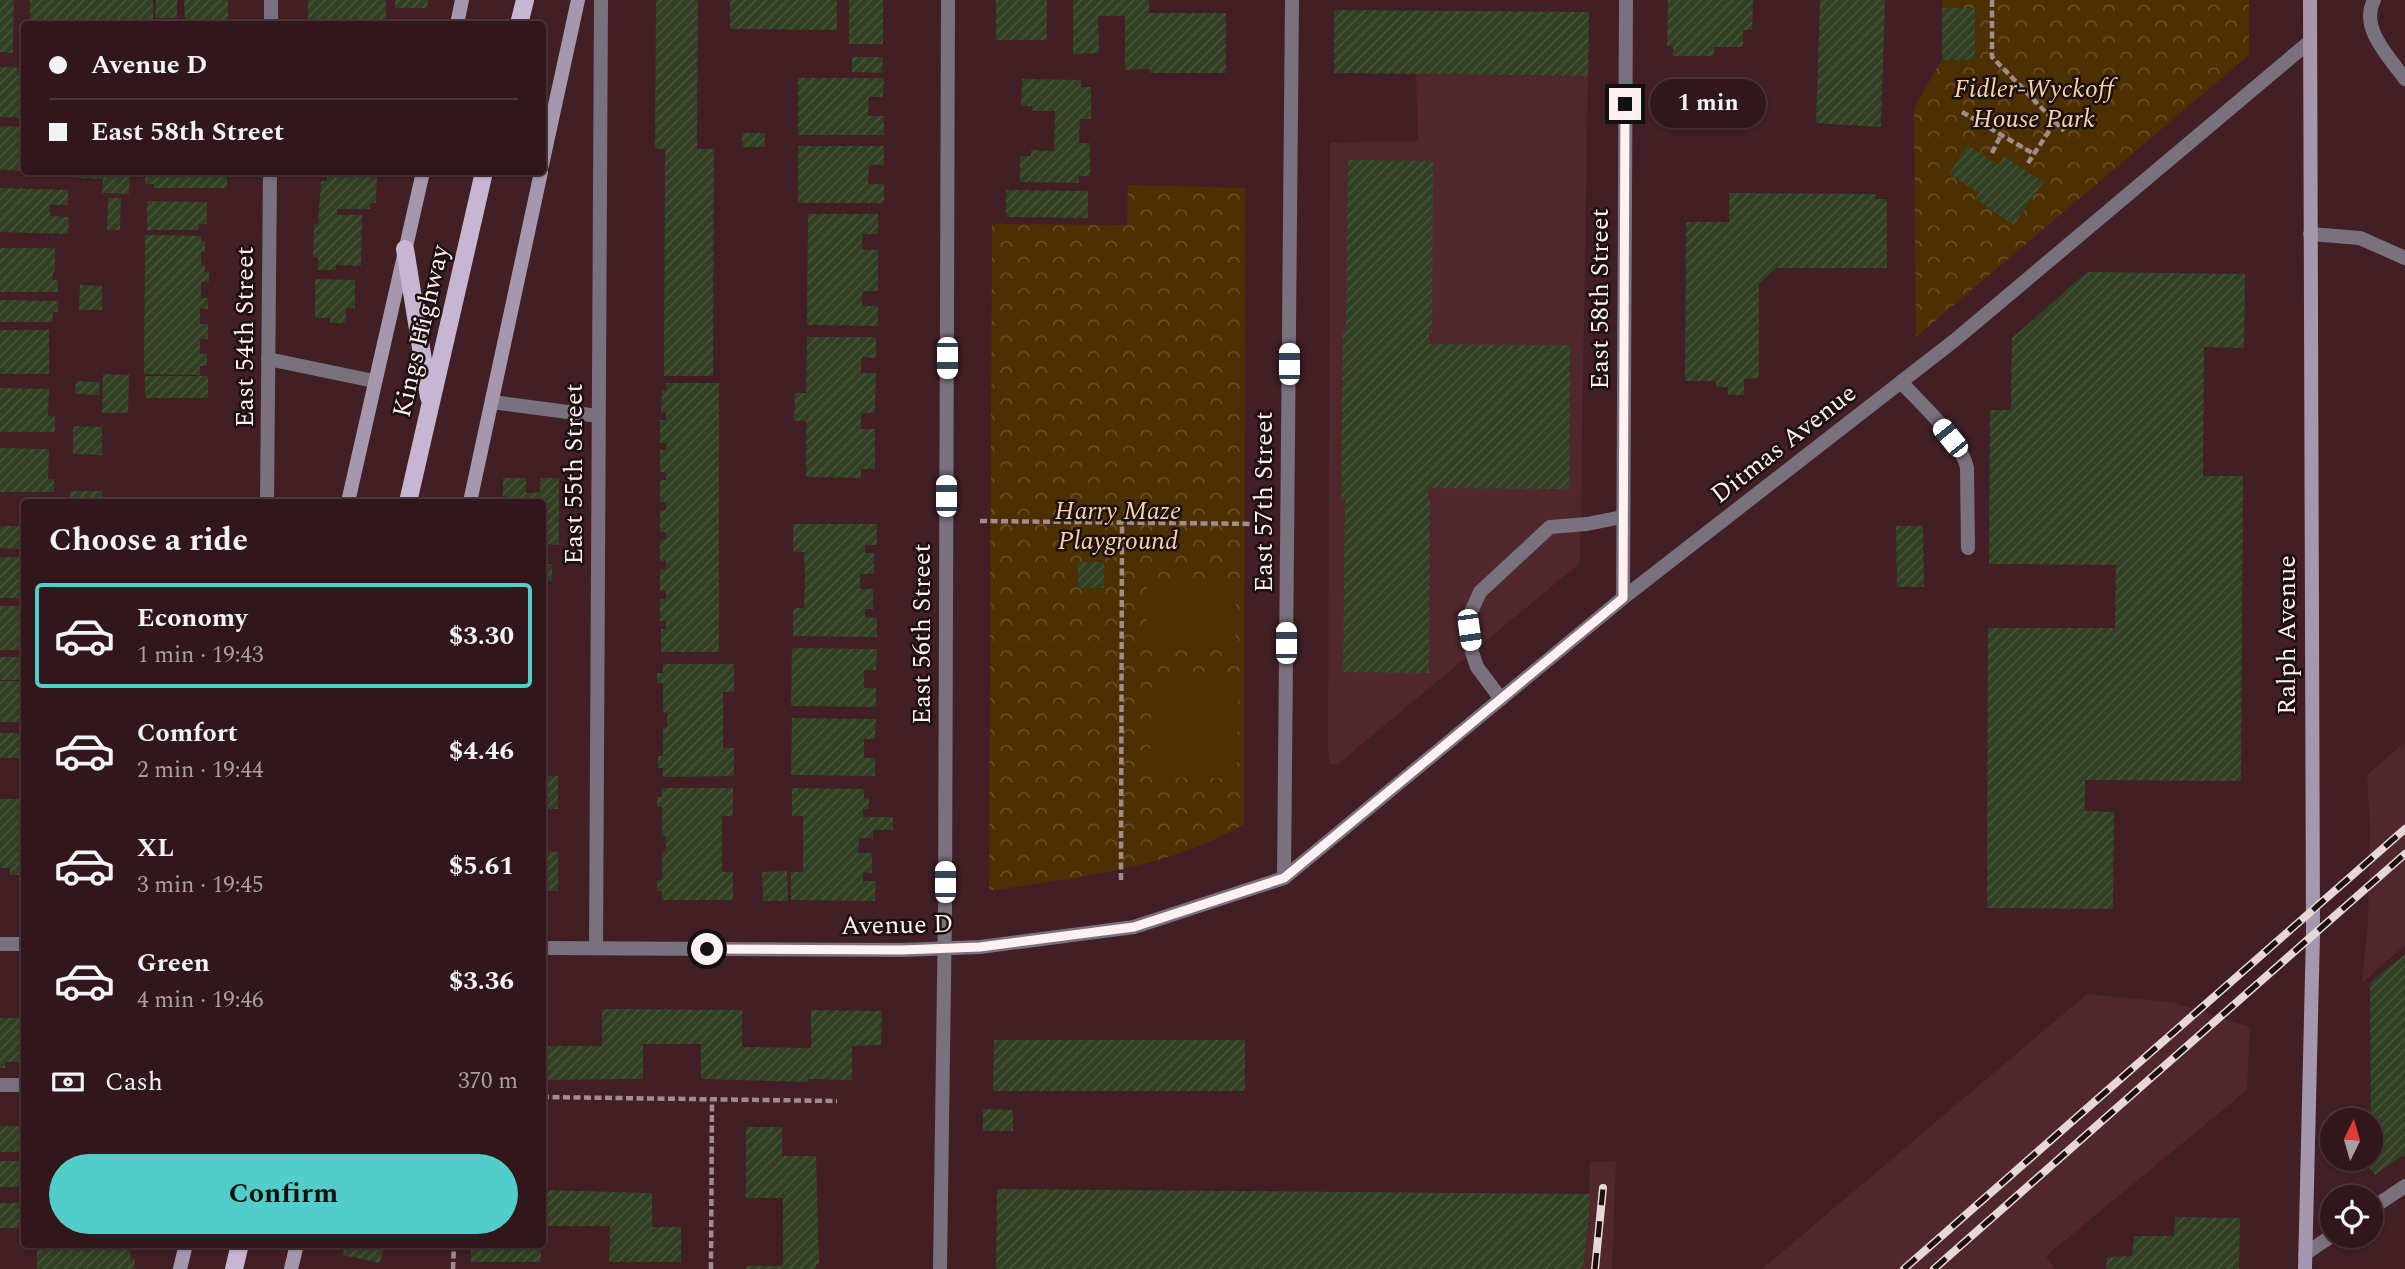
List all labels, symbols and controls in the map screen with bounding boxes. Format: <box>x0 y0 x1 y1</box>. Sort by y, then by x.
text: Avenue D <box>91 45 207 85</box>
park label: Fidler-Wyckoff House Park <box>1954 69 2119 139</box>
callout: 1 min <box>1650 80 1765 128</box>
text: 1 min <box>1677 86 1739 121</box>
route end <box>1609 88 1641 120</box>
text: East 58th Street <box>91 112 284 152</box>
street label: East 58th Street <box>1580 208 1620 390</box>
street label: Kings Highway <box>382 240 461 421</box>
street label: East 54th Street <box>225 246 265 428</box>
car <box>937 337 958 379</box>
car <box>1279 343 1300 385</box>
street label: Ditmas Avenue <box>1702 374 1865 514</box>
street label: East 55th Street <box>554 383 594 565</box>
street label: East 57th Street <box>1244 411 1284 593</box>
car <box>1929 415 1972 461</box>
car <box>936 475 957 517</box>
park label: Harry Maze Playground <box>1055 491 1181 561</box>
text: Choose a ride <box>49 516 248 565</box>
street label: East 56th Street <box>902 543 942 725</box>
street label: Ralph Avenue <box>2267 555 2307 715</box>
text: Economy <box>137 598 247 638</box>
icon: car <box>53 604 116 667</box>
car <box>1456 608 1483 652</box>
text: $3.30 <box>449 616 514 656</box>
car <box>1276 622 1297 664</box>
text: 1 min · 19:43 <box>137 638 264 673</box>
text: Comfort <box>137 713 238 753</box>
icon: car <box>53 719 116 782</box>
text: $4.46 <box>449 731 514 771</box>
text: 2 min · 19:44 <box>137 753 264 788</box>
text: XL <box>137 828 174 868</box>
icon: car <box>53 834 116 897</box>
text: $5.61 <box>449 846 514 886</box>
car <box>935 861 956 903</box>
text: 3 min · 19:45 <box>137 868 264 903</box>
street label: Avenue D <box>840 904 954 946</box>
route start <box>691 933 723 965</box>
text: Green <box>137 943 210 983</box>
icon: car <box>53 949 116 1012</box>
text: $3.36 <box>449 961 514 1001</box>
text: 4 min · 19:46 <box>137 983 264 1018</box>
text: Cash <box>105 1062 163 1102</box>
icon: cash <box>49 1063 87 1101</box>
text: 370 m <box>458 1064 518 1099</box>
north arrow <box>2320 1108 2384 1171</box>
map controls <box>2320 1108 2383 1248</box>
button: Confirm <box>49 1154 518 1234</box>
button: locate <box>2320 1185 2383 1248</box>

